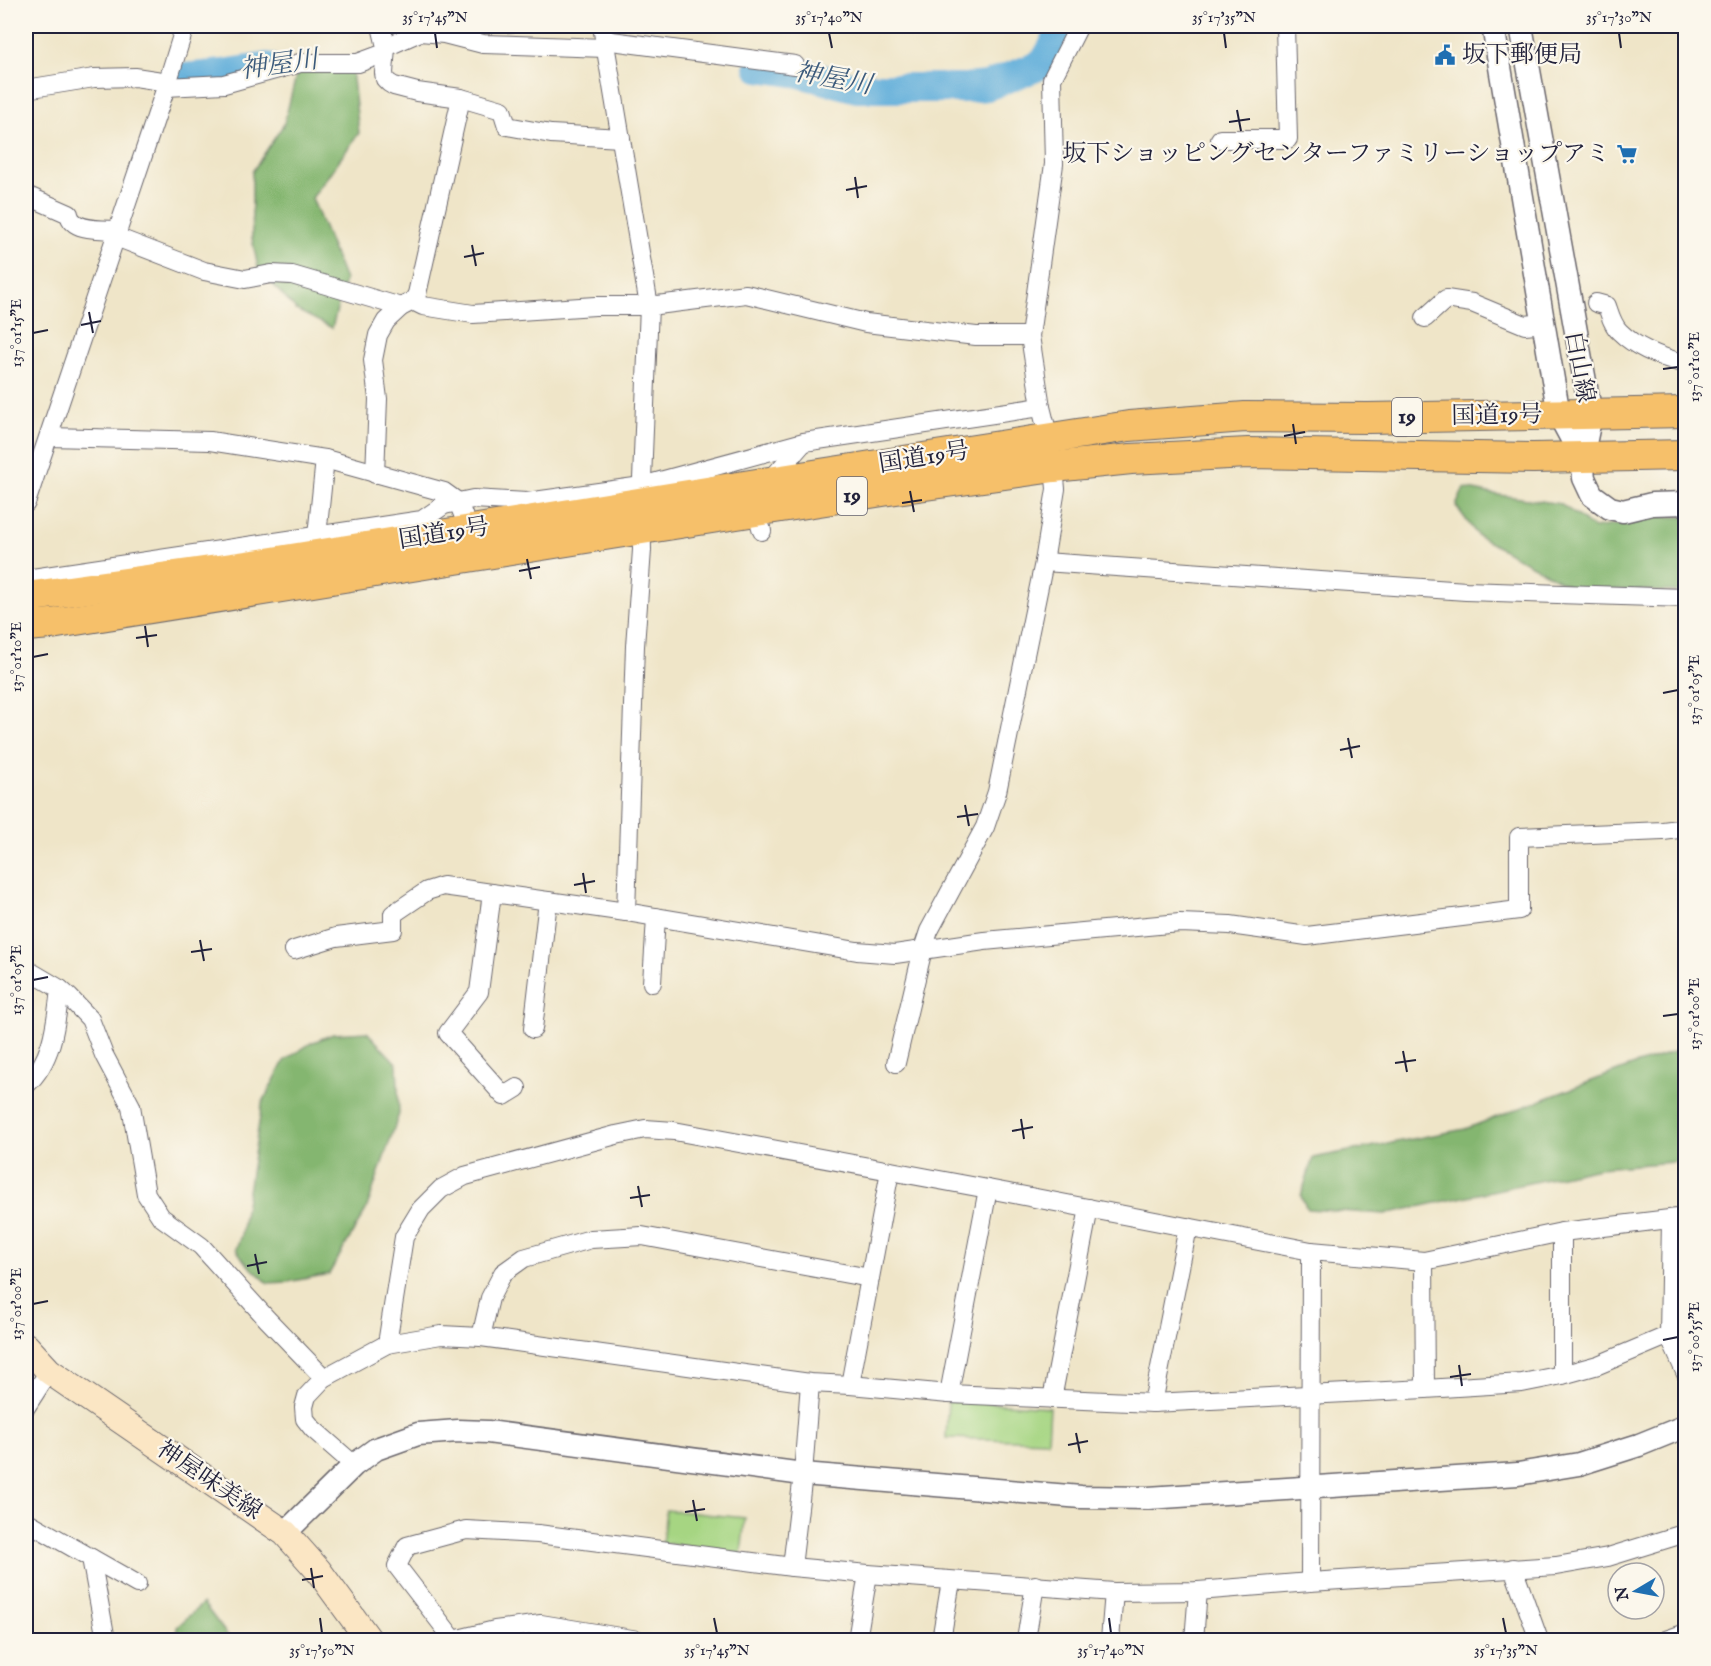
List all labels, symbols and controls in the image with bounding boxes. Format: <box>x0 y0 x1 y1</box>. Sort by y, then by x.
text: 35°17'45"N <box>402 8 468 27</box>
text: 35°17'40"N <box>795 8 863 27</box>
text: 35°17'35"N <box>1192 8 1256 27</box>
text: 35°17'30"N <box>1586 8 1652 27</box>
place label: 坂下郵便局 <box>1462 40 1582 71</box>
water label: 神屋川 <box>238 43 323 87</box>
public building icon: 坂下郵便局 <box>1433 43 1457 67</box>
water label: 神屋川 <box>792 56 877 103</box>
place label: 坂下ショッピングセンターファミリーショップアミ <box>1063 139 1610 170</box>
supermarket icon: 坂下ショッピングセンターファミリーショップアミ <box>1615 142 1639 166</box>
text: 137°01'15"E <box>7 299 26 367</box>
street label: 白山線 <box>1557 329 1601 405</box>
text: 137°01'10"E <box>1685 332 1704 402</box>
road number: 19 <box>1392 398 1422 436</box>
street label: 国道19号 <box>1451 400 1543 432</box>
street label: 国道19号 <box>876 436 972 480</box>
road number: 19 <box>837 477 867 515</box>
street label: 国道19号 <box>396 512 492 556</box>
text: 137°01'10"E <box>7 622 26 692</box>
text: 137°01'05"E <box>1685 655 1704 725</box>
text: 137°01'05"E <box>7 945 26 1015</box>
text: 137°01'00"E <box>1685 978 1704 1050</box>
text: 137°01'00"E <box>7 1268 26 1340</box>
text: 137°00'55"E <box>1685 1302 1704 1372</box>
street label: 神屋味美線 <box>151 1435 267 1527</box>
north arrow <box>1606 1561 1666 1621</box>
text: N <box>1612 1585 1634 1603</box>
text: 35°17'50"N <box>289 1641 355 1660</box>
text: 35°17'45"N <box>684 1641 750 1660</box>
text: 35°17'40"N <box>1077 1641 1145 1660</box>
text: 35°17'35"N <box>1474 1641 1538 1660</box>

